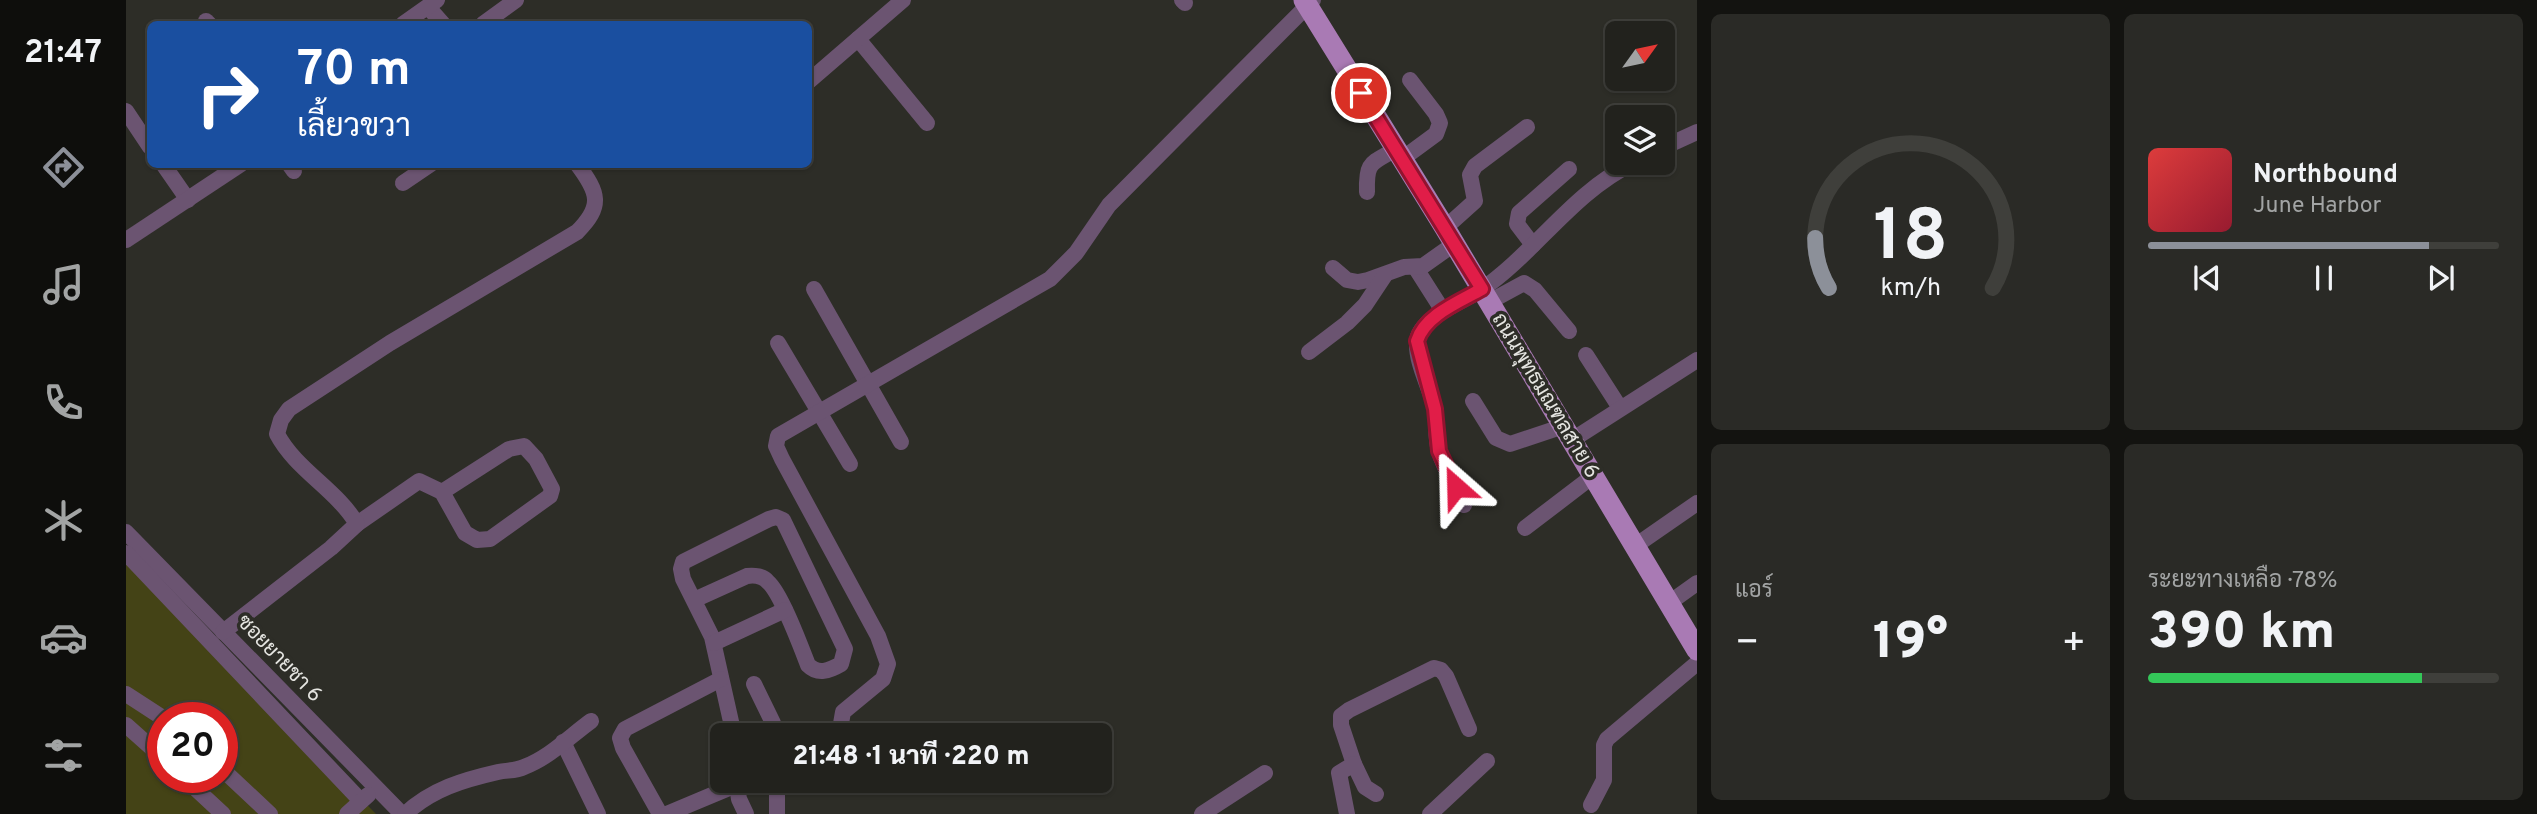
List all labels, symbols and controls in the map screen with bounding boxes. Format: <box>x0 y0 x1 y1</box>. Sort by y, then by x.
north arrow <box>1605 21 1675 91</box>
map controls <box>1605 21 1675 175</box>
text: 21:47 <box>24 34 102 74</box>
text: 70 m <box>297 41 411 103</box>
icon: right <box>182 49 273 140</box>
pin <box>1331 63 1391 123</box>
icon: arrive <box>1342 74 1380 112</box>
button: layers <box>1605 105 1675 175</box>
text: เลี้ยวขวา <box>297 108 411 148</box>
icon: directions <box>39 143 88 192</box>
text: Northbound <box>2253 159 2398 192</box>
text: June Harbor <box>2253 192 2381 221</box>
text: 18 <box>1873 195 1948 287</box>
icon: previous <box>2188 259 2226 297</box>
icon: pause <box>2305 259 2343 297</box>
icon: next <box>2422 259 2460 297</box>
icon: music <box>39 260 88 309</box>
text: km/h <box>1880 273 1941 305</box>
street label: ถนนพุทธมณฑลสาย 6 <box>1485 308 1605 484</box>
icon: phone <box>39 378 88 427</box>
position arrow <box>1419 450 1493 524</box>
icon: climate <box>39 496 88 545</box>
text: ระยะทางเหลือ · 78% <box>2148 567 2337 596</box>
text: แอร์ <box>1735 577 1773 606</box>
text: 390 km <box>2148 601 2335 667</box>
street label: ซอยยายชา 6 <box>230 609 328 709</box>
text: 19° <box>1873 611 1948 677</box>
icon: car <box>39 613 88 662</box>
text: − <box>1735 620 1760 669</box>
text: + <box>2061 620 2086 669</box>
speed limit sign: 20 <box>147 702 238 793</box>
icon: filters <box>39 731 88 780</box>
text: 21:48 · 1 นาที · 220 m <box>792 741 1030 774</box>

